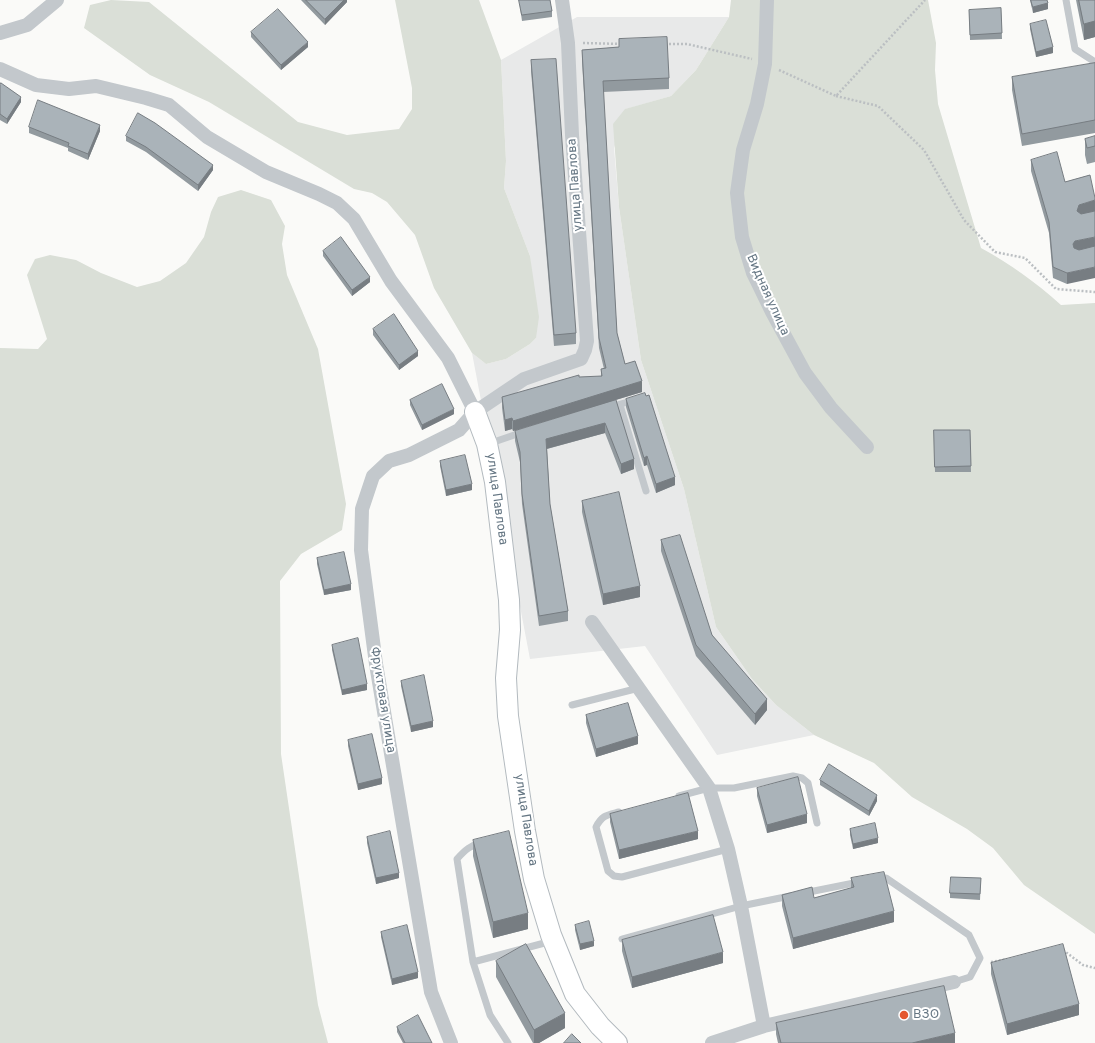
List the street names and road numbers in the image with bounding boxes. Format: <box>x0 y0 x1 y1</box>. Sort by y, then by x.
street label: улица Павлова <box>565 138 587 232</box>
street label: Видная улица <box>742 252 792 338</box>
street label: улица Павлова <box>482 452 510 546</box>
street label: Фруктовая улица <box>366 646 398 754</box>
street label: улица Павлова <box>510 773 540 867</box>

